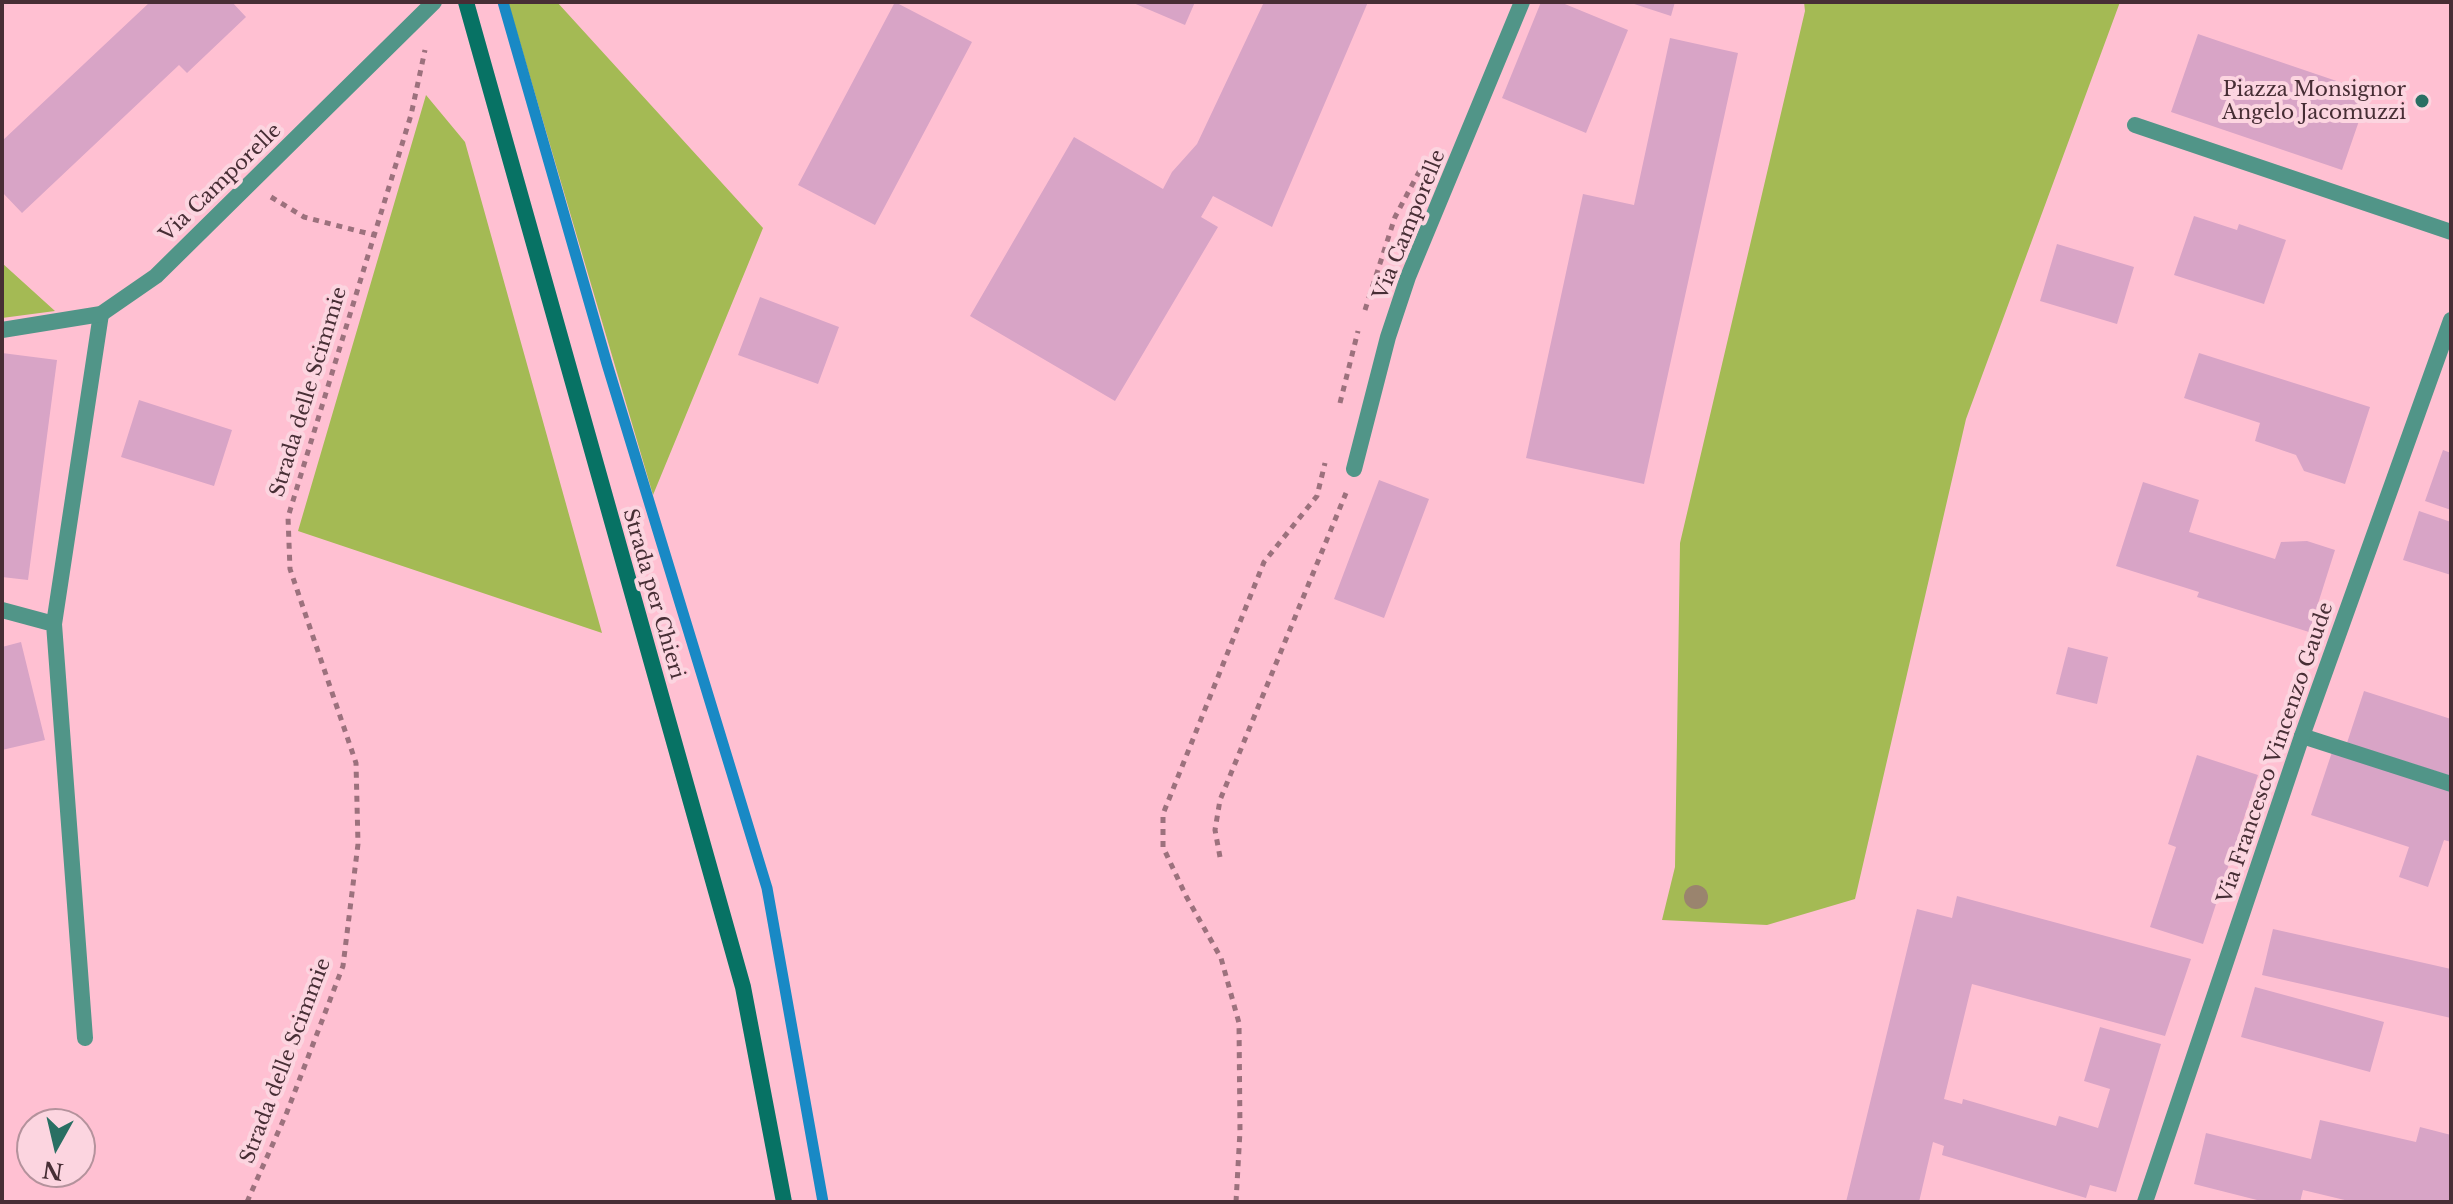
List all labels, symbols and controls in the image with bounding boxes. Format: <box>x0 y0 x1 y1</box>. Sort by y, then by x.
place label: Piazza Monsignor Angelo Jacomuzzi <box>2222 78 2406 125</box>
marker: Piazza Monsignor Angelo Jacomuzzi <box>2413 92 2431 110</box>
street label: Via Camporelle <box>155 119 287 247</box>
street label: Via Camporelle <box>1369 147 1451 303</box>
street label: Strada delle Scimmie <box>266 284 352 500</box>
street label: Strada per Chieri <box>617 506 689 682</box>
street label: Via Francesco Vincenzo Gaude <box>2213 600 2339 906</box>
street label: Strada delle Scimmie <box>236 955 336 1167</box>
north arrow <box>16 1108 96 1188</box>
text: N <box>41 1155 65 1185</box>

